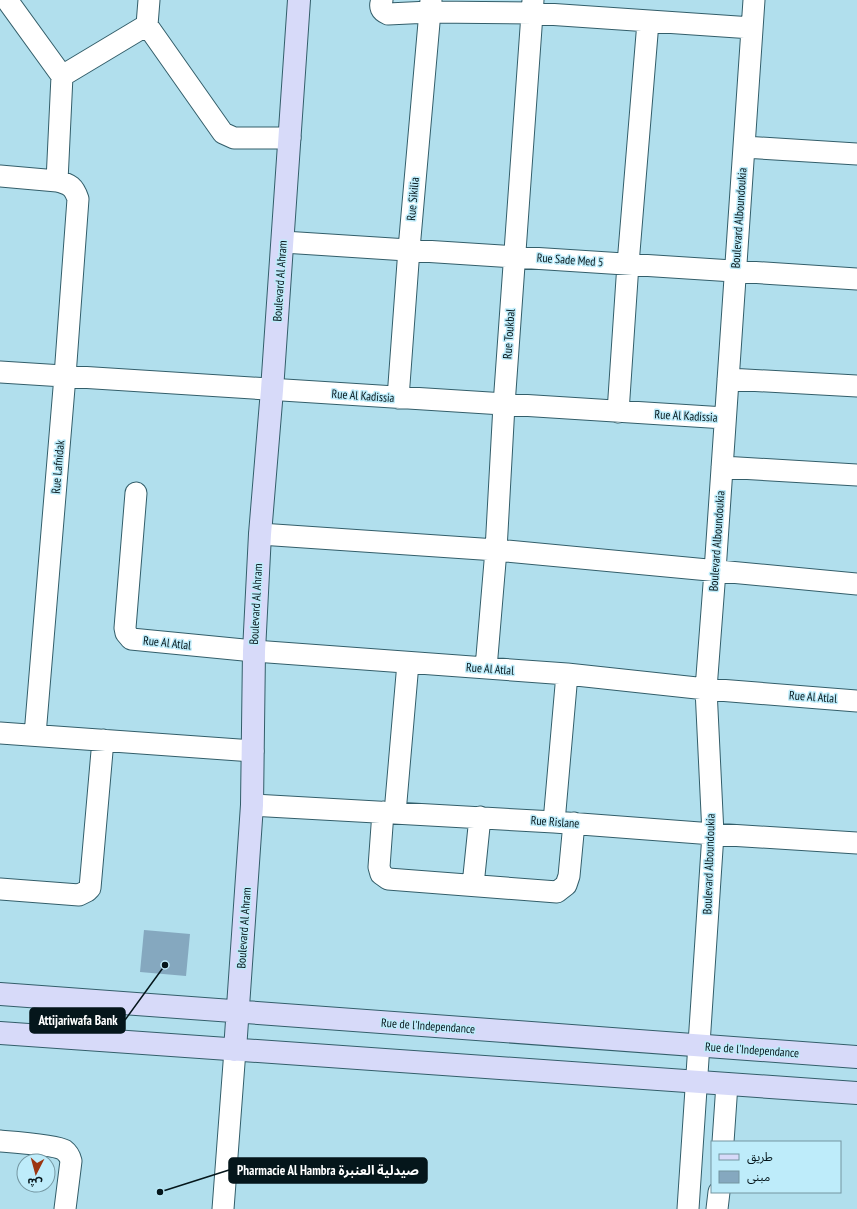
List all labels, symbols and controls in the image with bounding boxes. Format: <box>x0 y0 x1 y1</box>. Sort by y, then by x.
street label: Boulevard Alboundoukia <box>728 167 750 269</box>
street label: Rue Sikilia <box>403 176 422 221</box>
street label: Boulevard Al Ahram <box>269 240 290 322</box>
street label: Rue Sade Med 5 <box>536 250 604 269</box>
street label: Rue Toukbal <box>499 308 518 359</box>
street label: Rue Al Kadissia <box>331 386 395 405</box>
street label: Rue Al Kadissia <box>654 406 718 425</box>
street label: Rue Lafnidak <box>48 439 67 494</box>
street label: Boulevard Alboundoukia <box>706 490 728 592</box>
street label: Boulevard Al Ahram <box>246 563 265 645</box>
street label: Rue Al Atlal <box>142 633 192 652</box>
street label: Rue Al Atlal <box>466 659 515 678</box>
street label: Rue Al Atlal <box>789 687 838 706</box>
street label: Rue Rislane <box>530 812 580 831</box>
street label: Boulevard Alboundoukia <box>699 813 718 915</box>
street label: Boulevard Al Ahram <box>233 887 254 969</box>
callout: Attijariwafa Bank <box>30 1008 125 1033</box>
text: Attijariwafa Bank <box>37 1012 118 1029</box>
street label: Rue de l'Independance <box>381 1015 476 1036</box>
street label: Rue de l'Independance <box>705 1039 800 1060</box>
legend <box>711 1141 841 1193</box>
text: طريق <box>747 1149 773 1165</box>
north arrow <box>16 1153 56 1193</box>
callout: Pharmacie Al Hambra صيدلية العنبرة <box>229 1158 427 1183</box>
text: Pharmacie Al Hambra صيدلية العنبرة <box>237 1162 419 1179</box>
text: مبنى <box>747 1169 770 1184</box>
text: ش <box>27 1175 43 1191</box>

